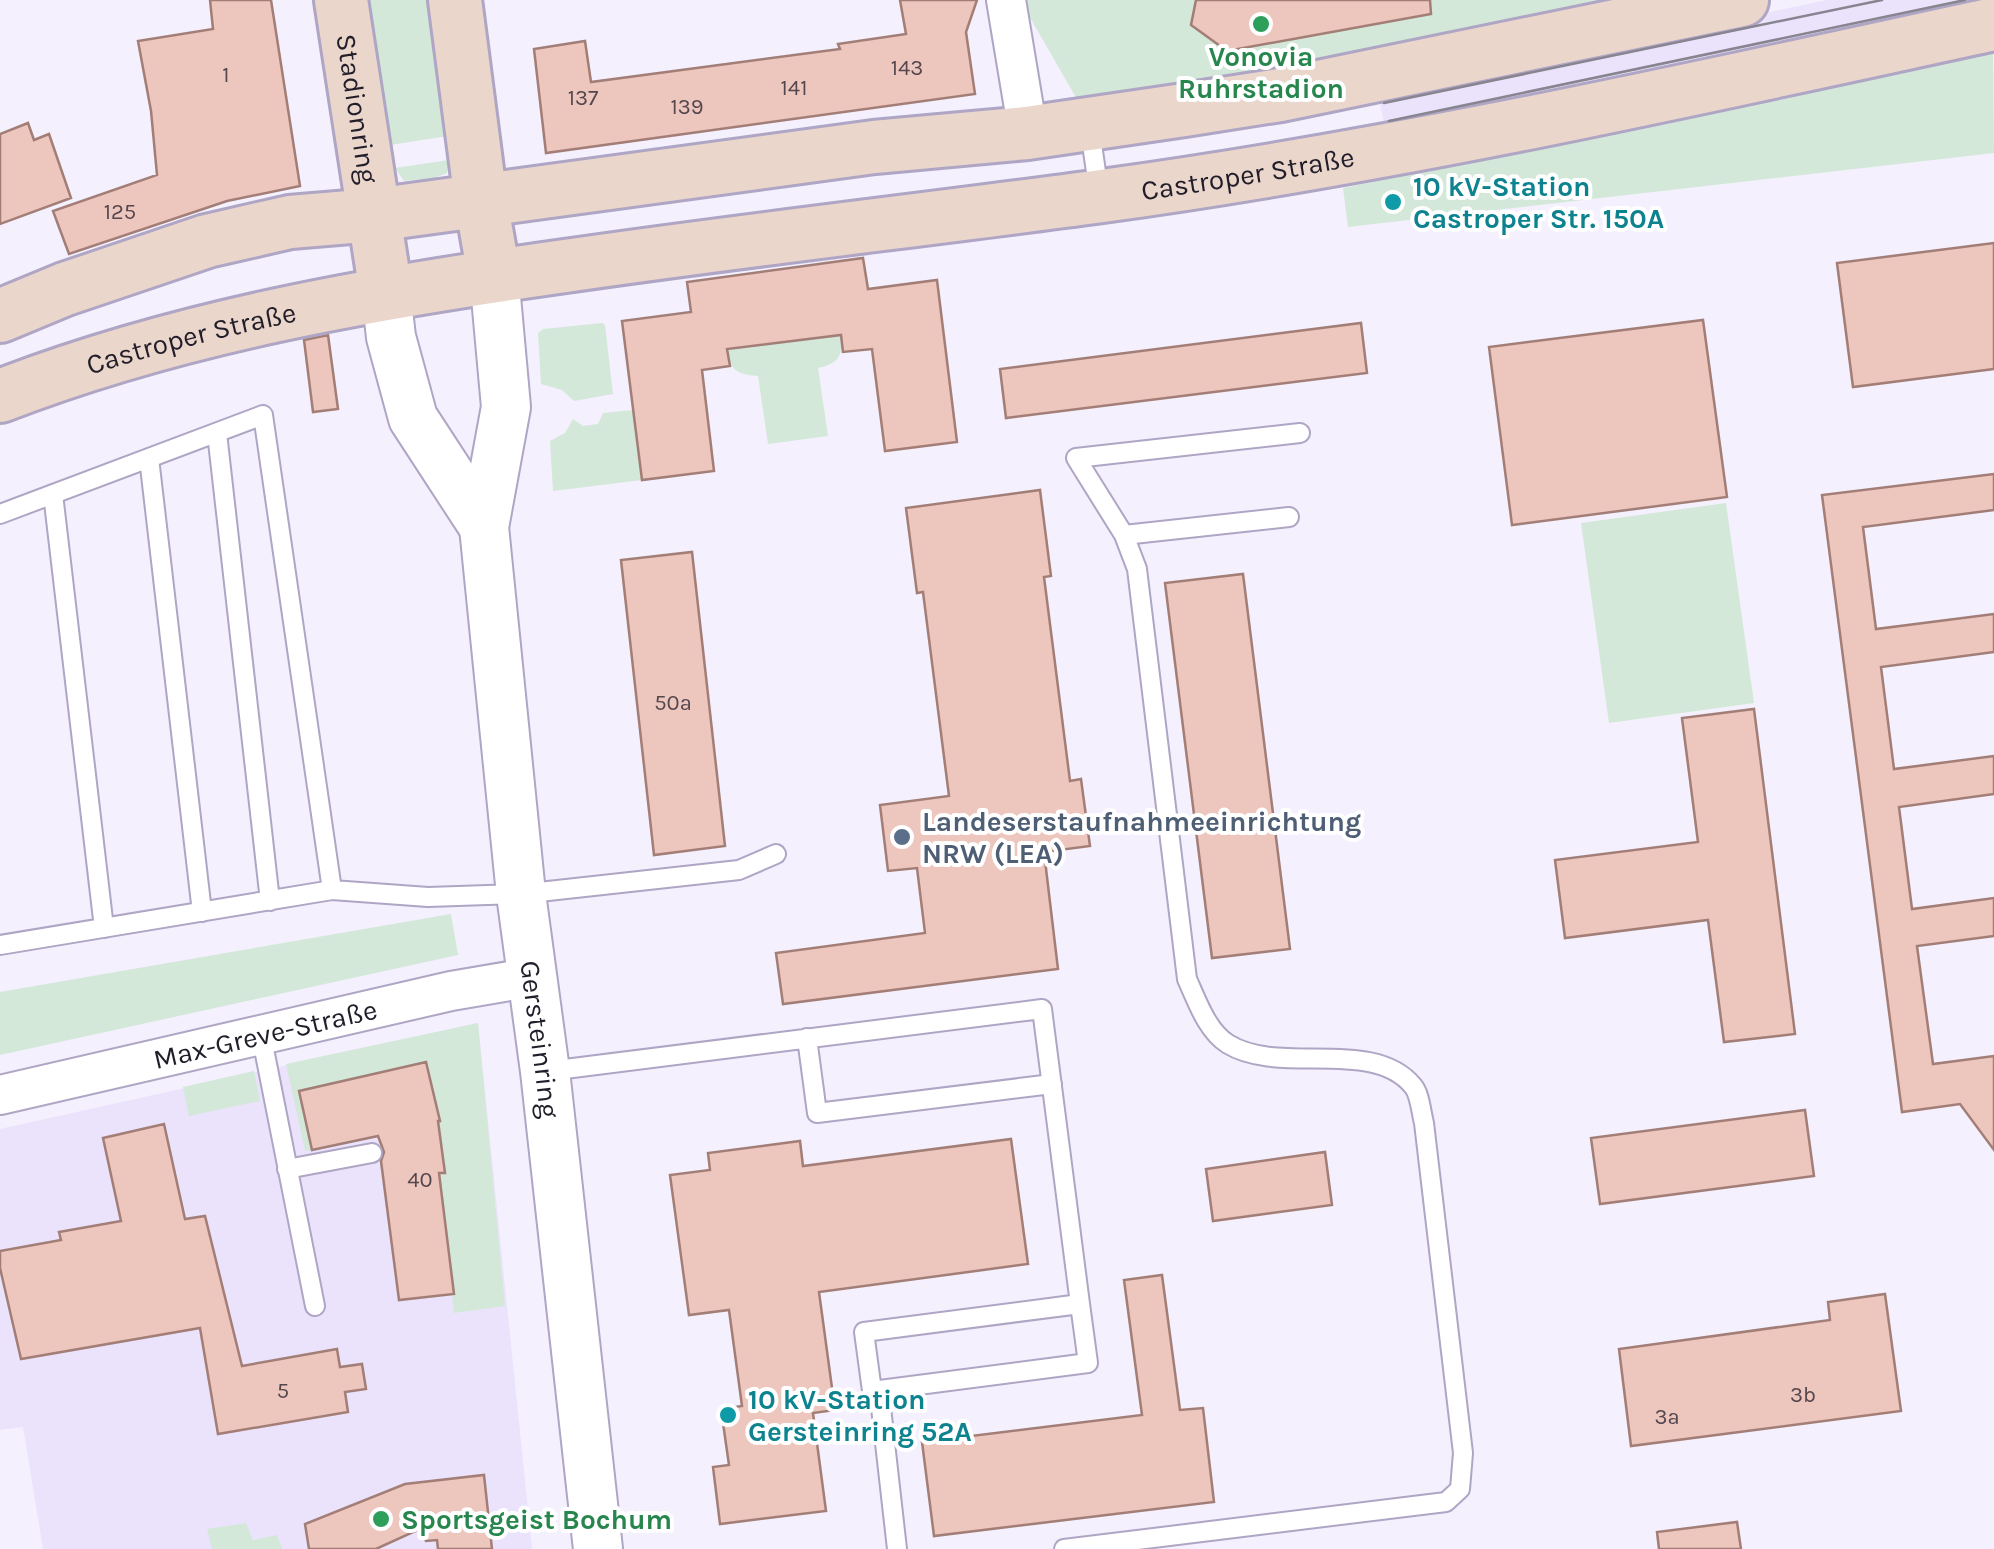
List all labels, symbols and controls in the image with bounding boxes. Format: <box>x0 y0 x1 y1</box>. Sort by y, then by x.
marker: Vonovia Ruhrstadion <box>1250 13 1272 35</box>
street label: Stadionring <box>330 31 386 186</box>
place label: Vonovia Ruhrstadion <box>1178 40 1344 105</box>
house number: 143 <box>891 55 923 81</box>
house number: 1 <box>222 62 230 88</box>
house number: 141 <box>781 75 807 101</box>
house number: 137 <box>568 85 598 111</box>
house number: 139 <box>670 94 704 120</box>
street label: Castroper Straße <box>1139 140 1357 207</box>
place label: 10 kV-Station Castroper Str. 150A <box>1413 170 1664 235</box>
marker: 10 kV-Station Castroper Str. 150A <box>1382 191 1404 213</box>
house number: 125 <box>104 199 136 225</box>
street label: Castroper Straße <box>82 295 299 381</box>
house number: 50a <box>654 690 692 716</box>
place label: Landeserstaufnahmeeinrichtung NRW (LEA) <box>922 805 1361 870</box>
marker: Landeserstaufnahmeeinrichtung NRW (LEA) <box>891 826 913 848</box>
street label: Gersteinring <box>514 958 567 1120</box>
street label: Max-Greve-Straße <box>150 992 380 1076</box>
house number: 40 <box>407 1167 433 1193</box>
house number: 5 <box>277 1378 289 1404</box>
house number: 3b <box>1790 1382 1816 1408</box>
place label: 10 kV-Station Gersteinring 52A <box>748 1383 972 1448</box>
marker: 10 kV-Station Gersteinring 52A <box>717 1404 739 1426</box>
house number: 3a <box>1654 1404 1680 1430</box>
place label: Sportsgeist Bochum <box>401 1503 672 1536</box>
marker: Sportsgeist Bochum <box>370 1508 392 1530</box>

